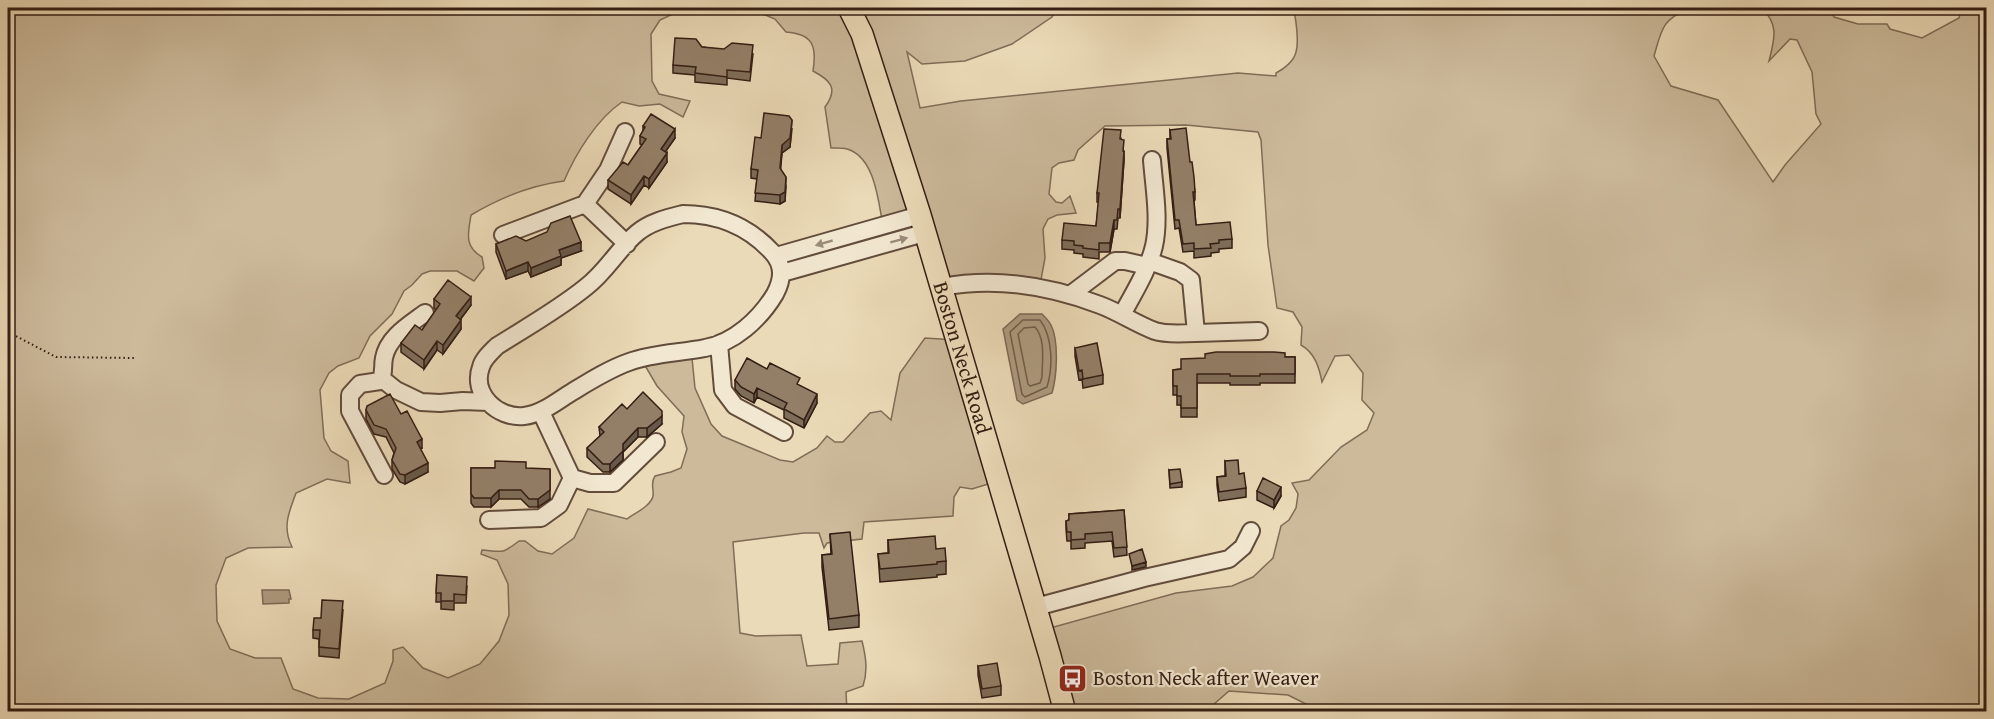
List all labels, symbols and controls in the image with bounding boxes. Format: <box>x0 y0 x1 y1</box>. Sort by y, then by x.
one-way arrow <box>890 234 908 244</box>
one-way arrow <box>814 239 832 248</box>
street label: Boston Neck Road <box>925 278 1000 438</box>
bus stop icon: Boston Neck after Weaver <box>1056 662 1088 694</box>
place label: Boston Neck after Weaver <box>1093 662 1319 693</box>

